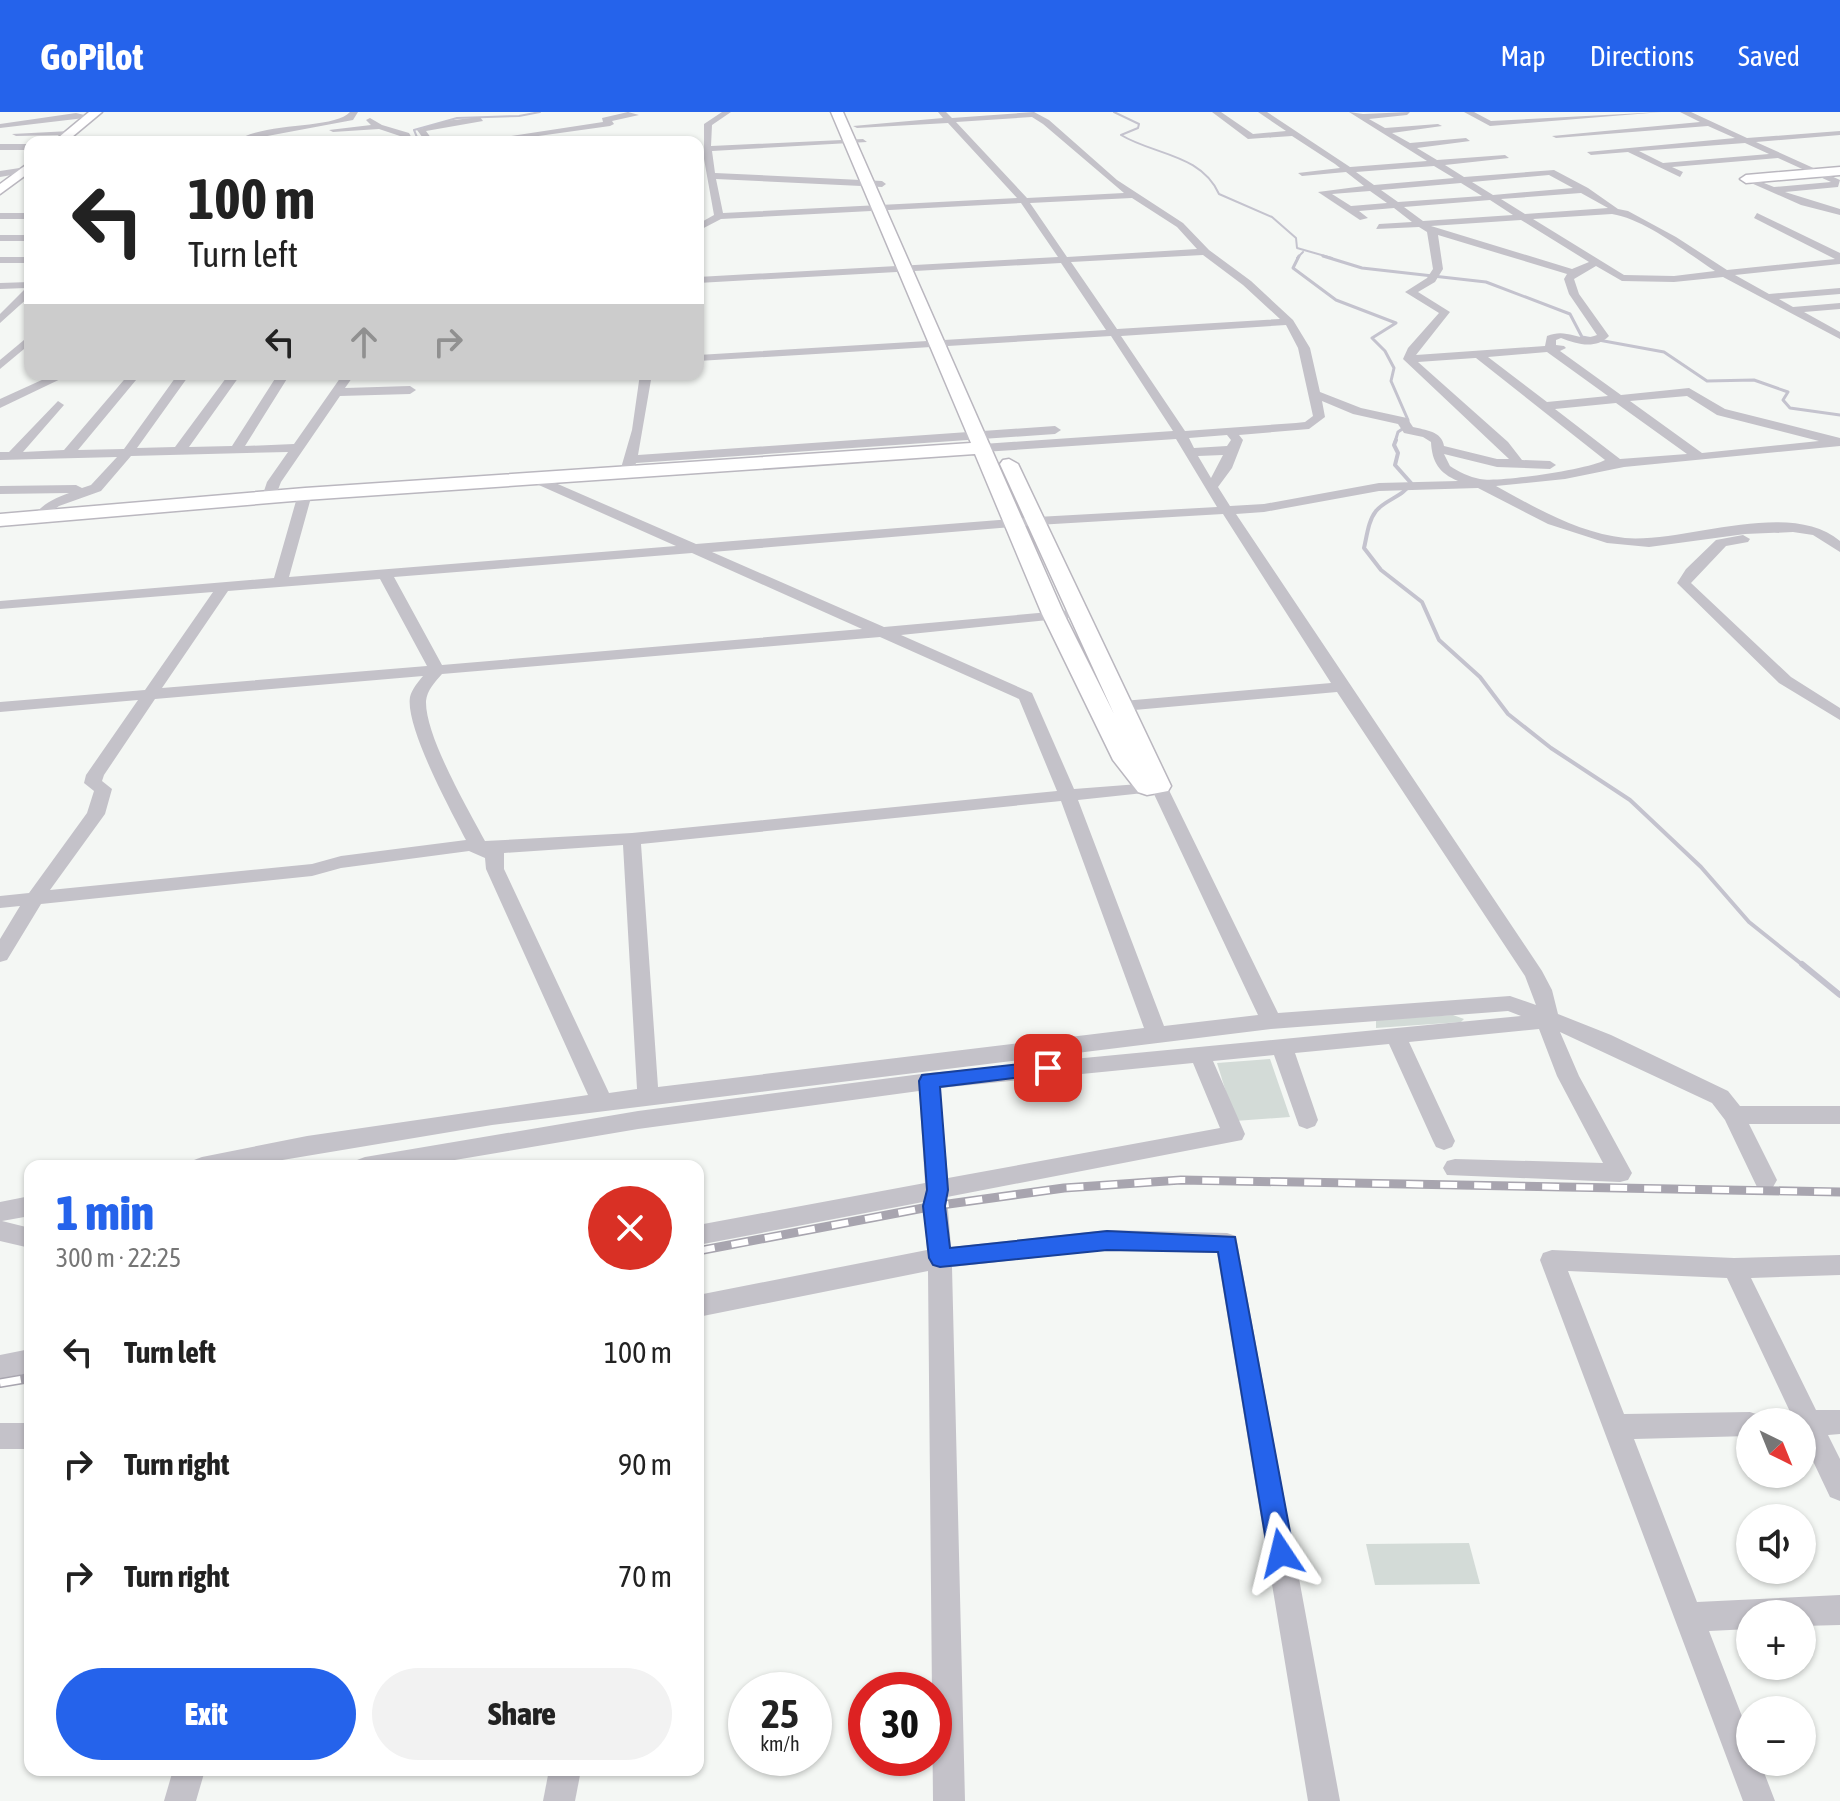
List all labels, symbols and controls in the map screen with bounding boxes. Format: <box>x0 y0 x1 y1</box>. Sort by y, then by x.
text: GoPilot <box>40 35 143 78</box>
text: Map <box>1501 40 1546 72</box>
text: Directions <box>1590 40 1694 72</box>
text: Saved <box>1738 40 1800 72</box>
text: 100 m <box>188 167 315 231</box>
icon: left <box>56 168 160 272</box>
text: Turn left <box>188 233 298 275</box>
icon: left <box>258 320 302 364</box>
icon: ahead <box>342 320 386 364</box>
icon: right <box>426 320 470 364</box>
pin <box>1014 1034 1082 1102</box>
icon: arrive <box>1026 1046 1070 1090</box>
text: 1 min <box>56 1185 154 1240</box>
button: close <box>588 1186 672 1270</box>
text: 300 m · 22:25 <box>56 1243 181 1273</box>
icon: left <box>56 1330 100 1374</box>
text: Turn left <box>124 1335 216 1369</box>
text: 100 m <box>604 1335 672 1369</box>
north arrow <box>1736 1408 1816 1488</box>
map controls <box>1736 1408 1816 1776</box>
icon: right <box>56 1442 100 1486</box>
text: Turn right <box>124 1447 230 1481</box>
text: 90 m <box>618 1447 672 1481</box>
button: sound <box>1736 1504 1816 1584</box>
position arrow <box>1239 1511 1323 1595</box>
icon: right <box>56 1554 100 1598</box>
text: Turn right <box>124 1559 230 1593</box>
text: 70 m <box>618 1559 672 1593</box>
button: + <box>1736 1600 1816 1680</box>
button: Exit <box>56 1668 356 1760</box>
button: Share <box>372 1668 672 1760</box>
speed limit sign: 30 <box>848 1672 952 1776</box>
text: 25 <box>761 1691 799 1736</box>
button: − <box>1736 1696 1816 1776</box>
text: km/h <box>760 1732 800 1755</box>

